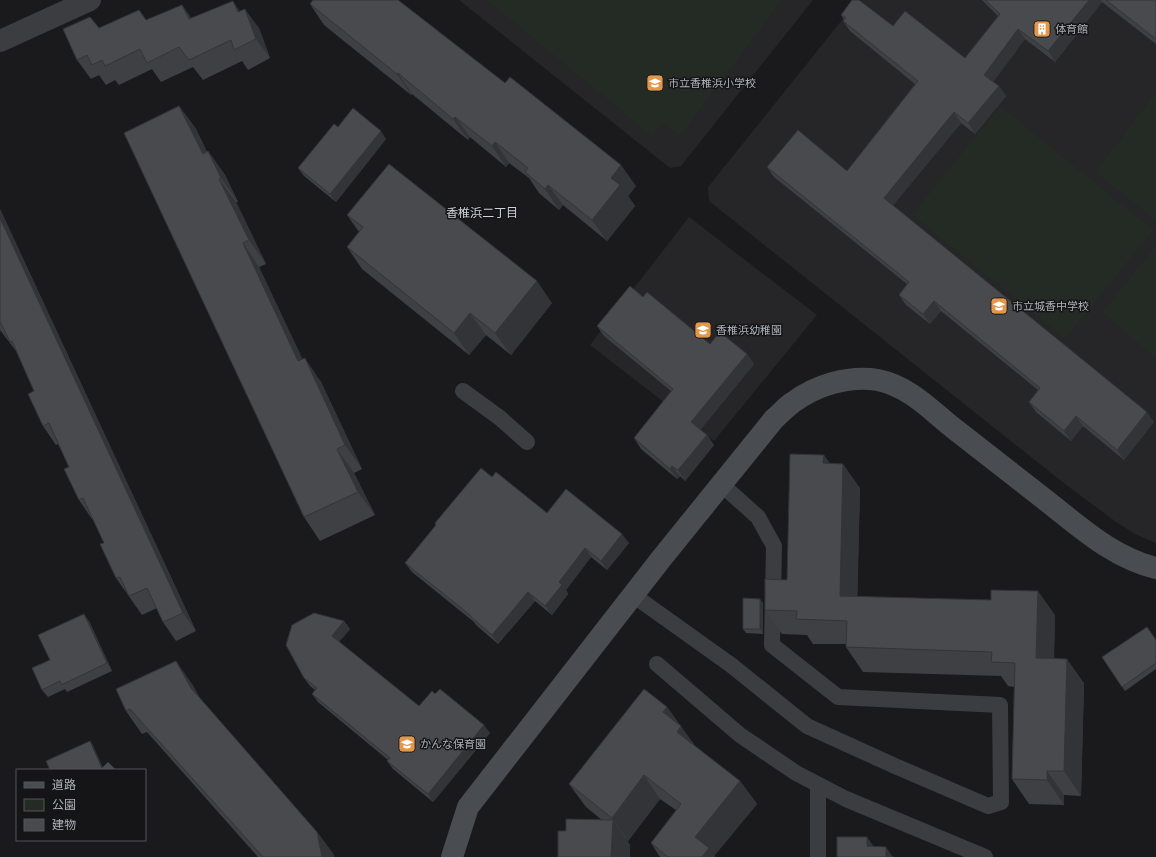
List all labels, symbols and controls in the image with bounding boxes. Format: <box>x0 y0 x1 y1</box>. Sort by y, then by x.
building icon: 体育館 <box>1032 19 1052 39</box>
place label: 体育館 <box>1055 23 1088 36</box>
school or university icon: 市立香椎浜小学校 <box>645 73 665 93</box>
place label: 市立香椎浜小学校 <box>668 77 756 90</box>
district label: 香椎浜二丁目 <box>446 206 518 220</box>
school or university icon: 市立城香中学校 <box>989 296 1009 316</box>
place label: 市立城香中学校 <box>1012 300 1089 313</box>
school or university icon: 香椎浜幼稚園 <box>693 320 713 340</box>
place label: 香椎浜幼稚園 <box>716 324 782 337</box>
school or university icon: かんな保育園 <box>397 734 417 754</box>
place label: かんな保育園 <box>420 738 486 751</box>
legend <box>16 769 146 841</box>
text: 道路 <box>52 778 76 792</box>
text: 公園 <box>52 798 76 812</box>
text: 建物 <box>52 818 76 832</box>

